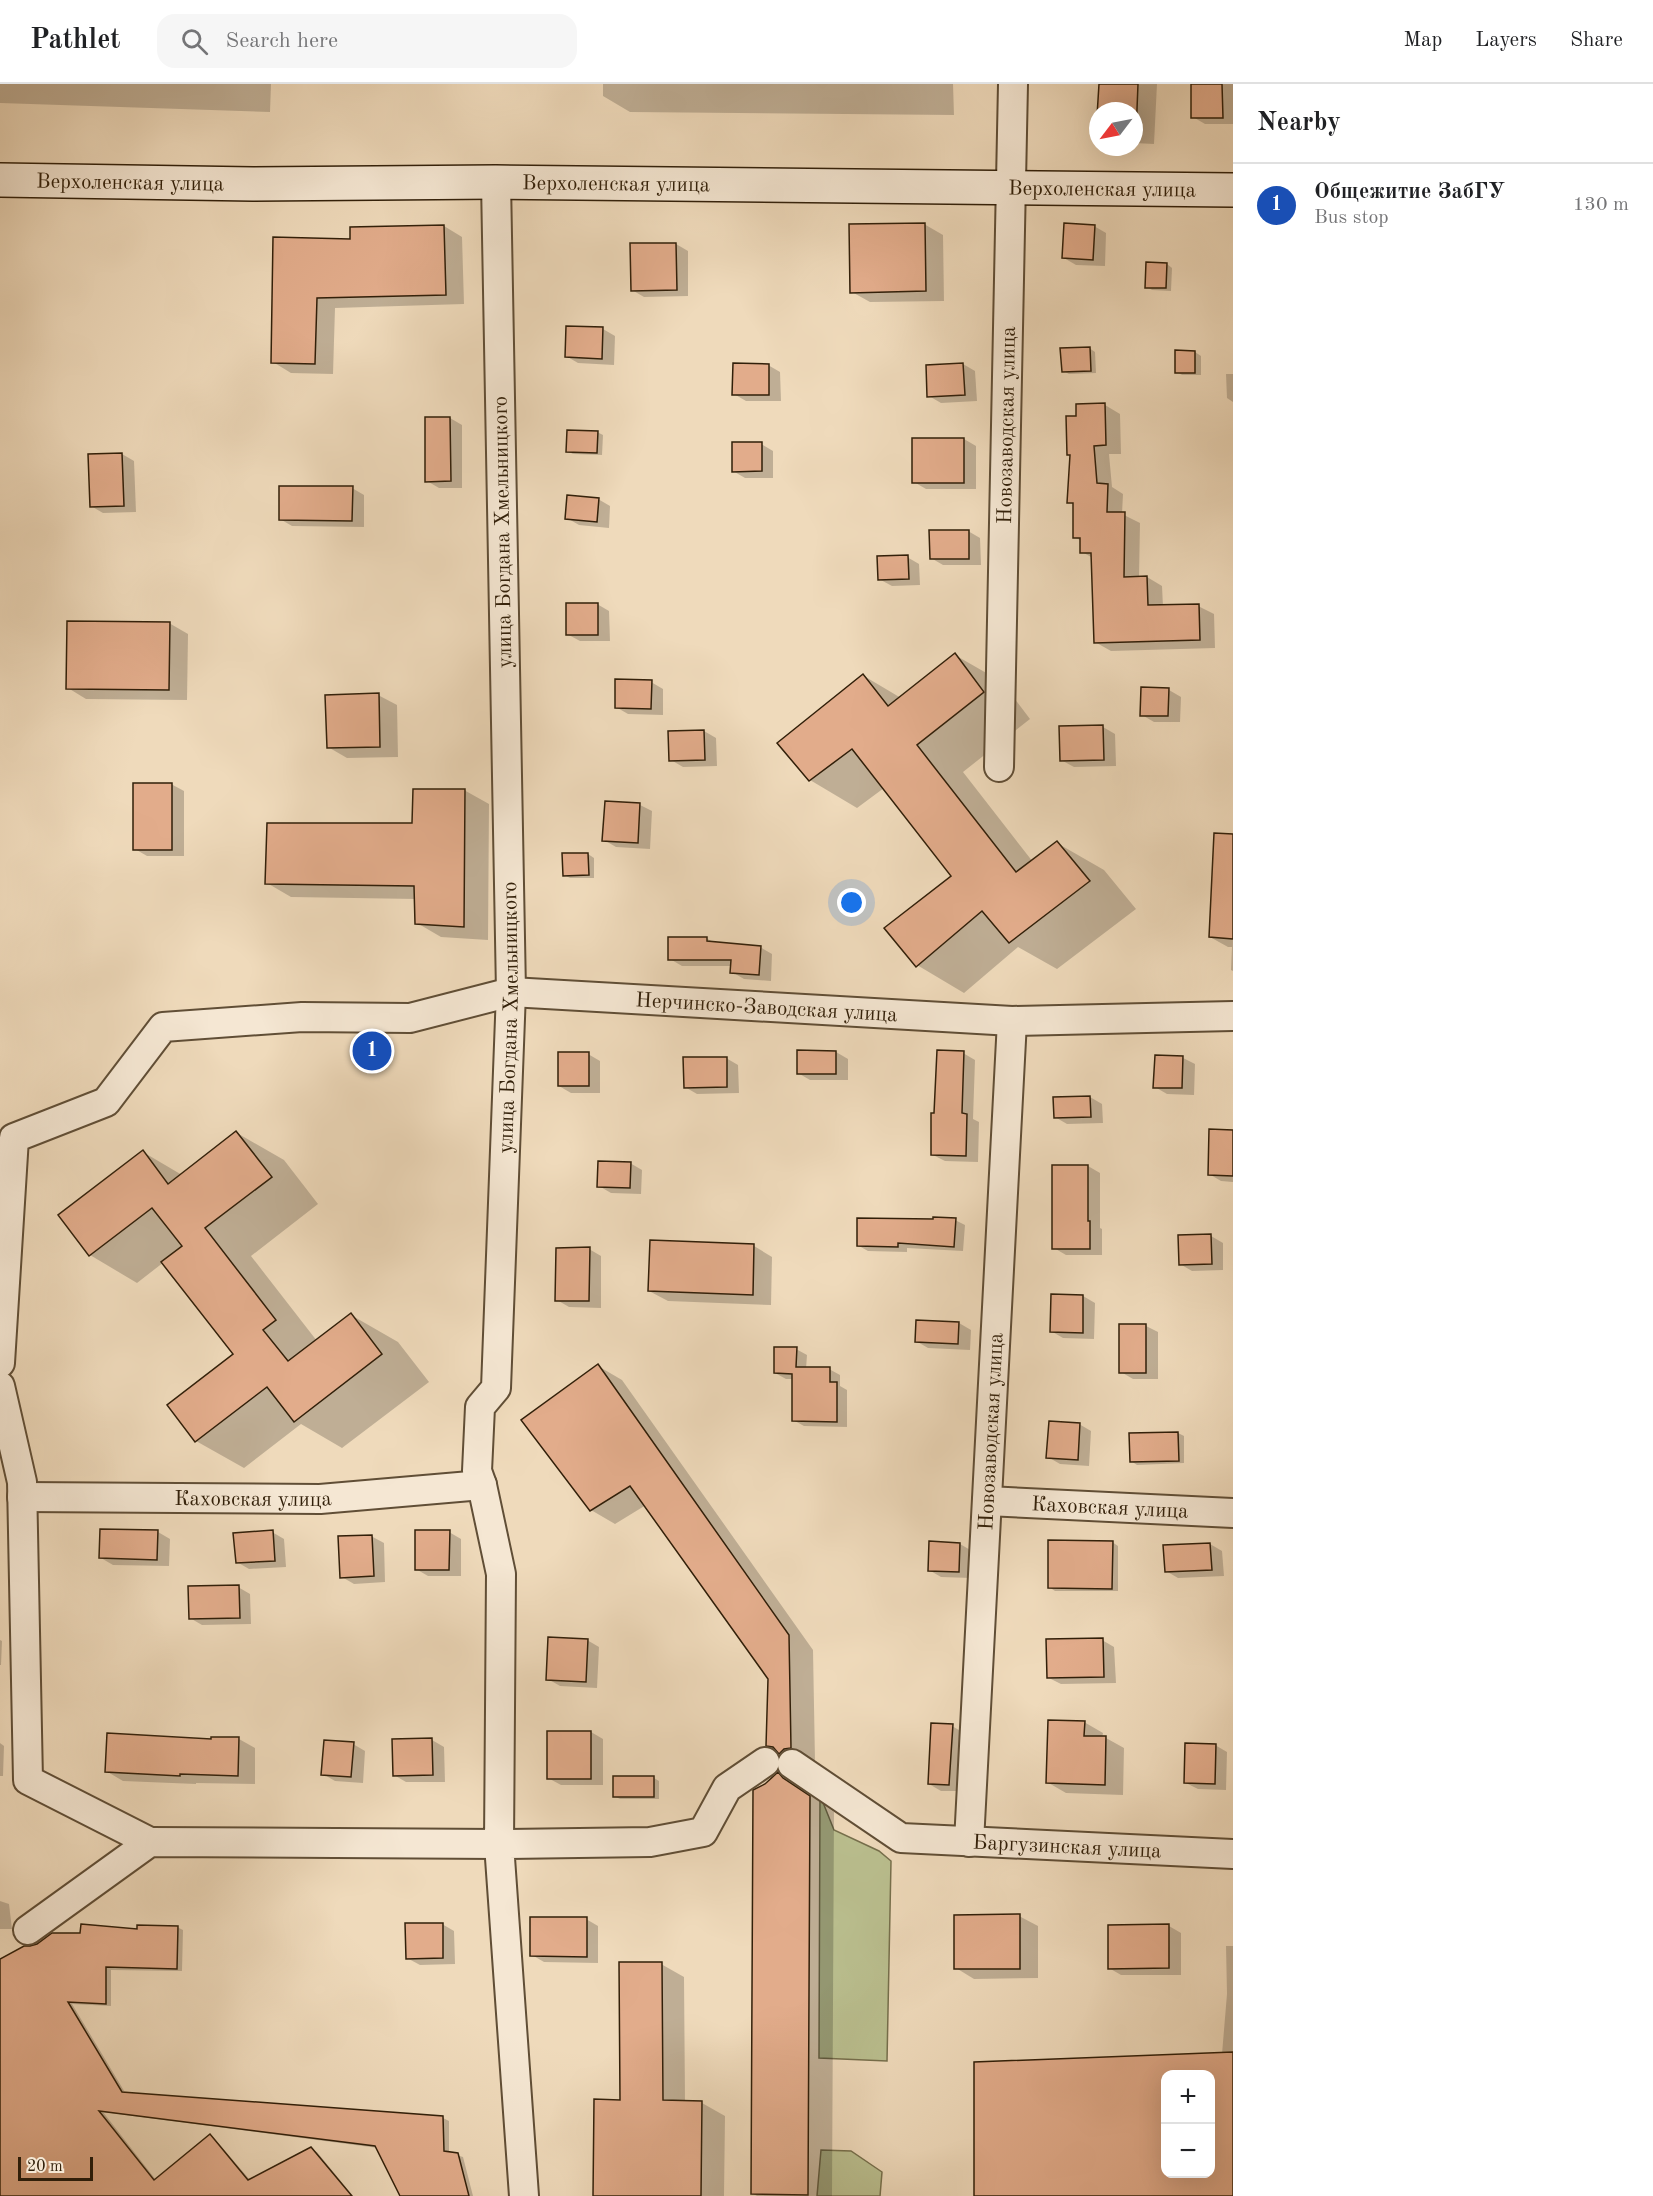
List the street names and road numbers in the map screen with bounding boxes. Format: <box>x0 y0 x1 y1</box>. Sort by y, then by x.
street label: Верхоленская улица <box>36 172 224 196</box>
street label: Верхоленская улица <box>522 173 710 196</box>
street label: Верхоленская улица <box>1008 179 1196 202</box>
street label: Новозаводская улица <box>995 326 1020 524</box>
street label: улица Богдана Хмельницкого <box>491 396 516 668</box>
street label: улица Богдана Хмельницкого <box>496 881 523 1154</box>
street label: Нерчинско-Заводская улица <box>635 990 898 1026</box>
street label: Новозаводская улица <box>976 1332 1008 1531</box>
street label: Каховская улица <box>174 1489 333 1511</box>
street label: Каховская улица <box>1031 1494 1189 1523</box>
street label: Баргузинская улица <box>972 1832 1162 1863</box>

